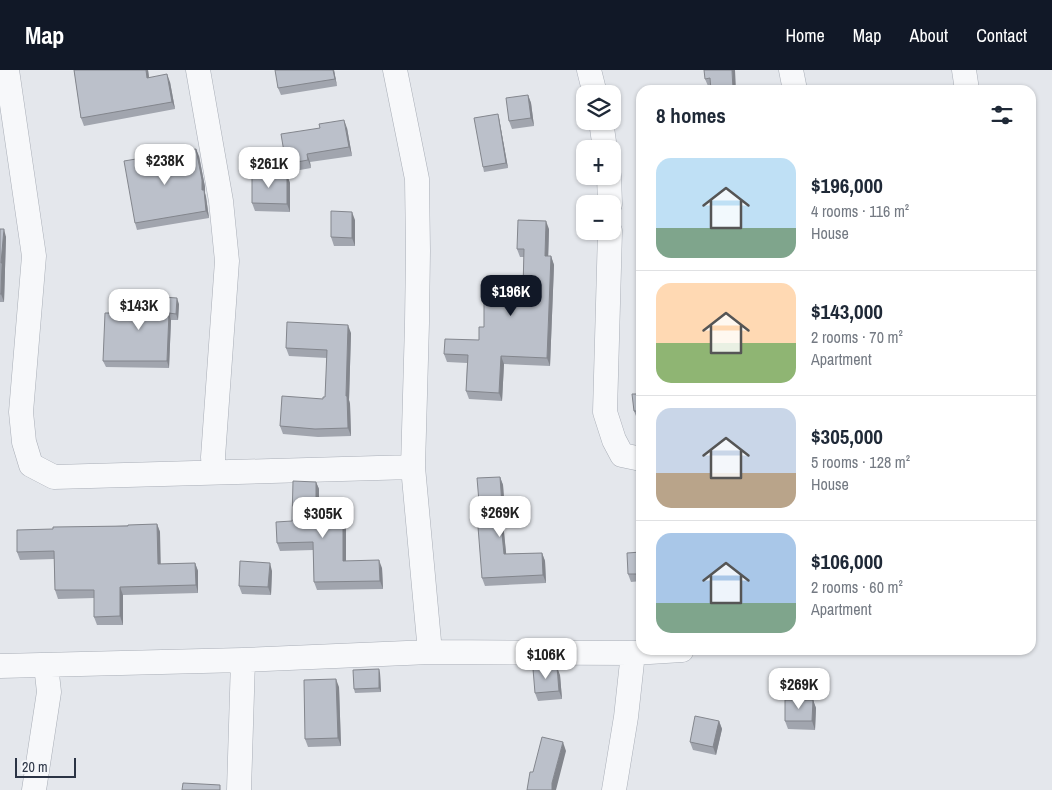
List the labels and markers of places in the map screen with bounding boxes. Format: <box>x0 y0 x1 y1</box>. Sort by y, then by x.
pin: $238K <box>130 144 200 186</box>
pin: $261K <box>234 146 304 189</box>
pin: $196K <box>476 274 546 317</box>
pin: $143K <box>104 288 174 331</box>
pin: $305K <box>288 496 358 539</box>
pin: $269K <box>465 496 535 538</box>
pin: $106K <box>511 638 581 680</box>
pin: $269K <box>764 668 834 710</box>

